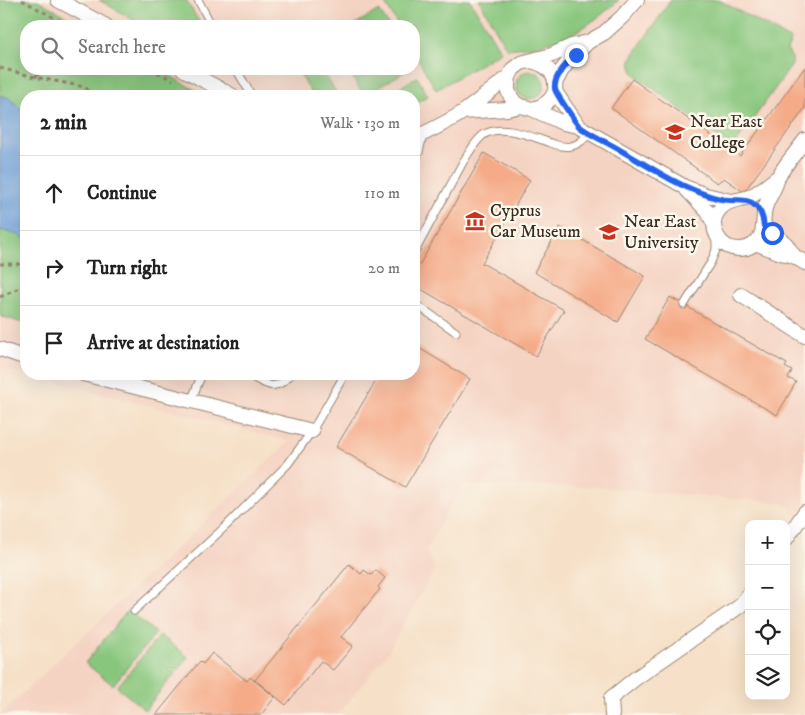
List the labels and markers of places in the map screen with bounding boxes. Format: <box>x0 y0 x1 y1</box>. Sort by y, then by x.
place label: Near East College <box>690 111 762 154</box>
school or university icon: Near East College <box>664 121 686 143</box>
place label: Cyprus Car Museum <box>490 200 581 243</box>
museum icon: Cyprus Car Museum <box>464 210 486 232</box>
place label: Near East University <box>624 211 699 254</box>
school or university icon: Near East University <box>598 221 620 243</box>

